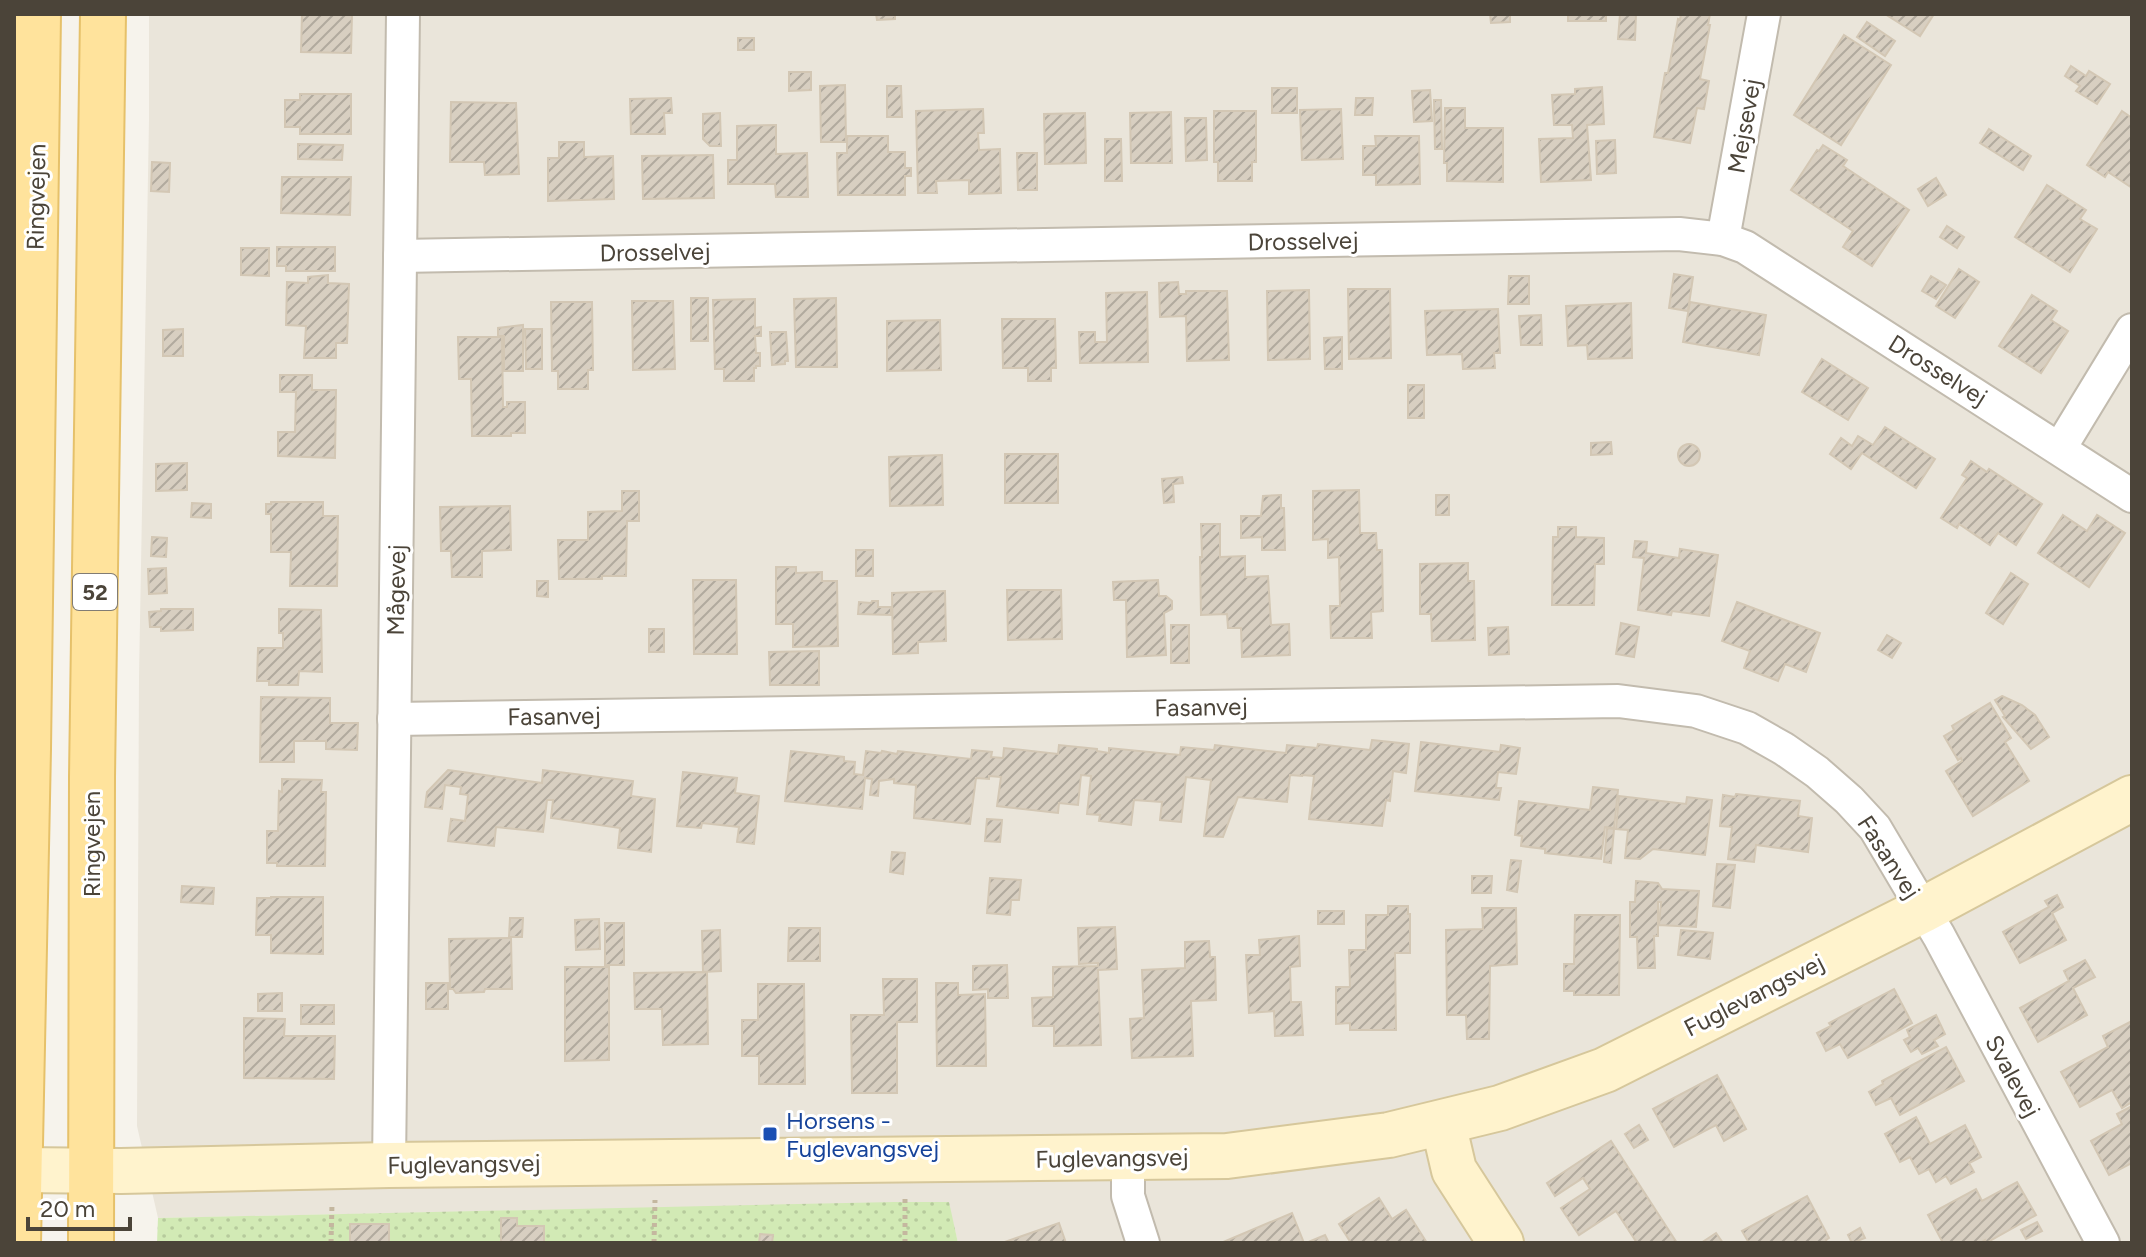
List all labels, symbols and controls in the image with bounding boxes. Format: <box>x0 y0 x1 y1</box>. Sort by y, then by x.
street label: Mejsevej <box>1721 76 1767 176</box>
street label: Ringvejen <box>21 144 51 250</box>
street label: Drosselvej <box>1247 226 1359 256</box>
street label: Drosselvej <box>599 237 711 267</box>
street label: Drosselvej <box>1883 328 1993 412</box>
street label: Mågevej <box>381 544 411 636</box>
road number: 52 <box>73 574 117 610</box>
street label: Fasanvej <box>1154 692 1248 722</box>
street label: Fasanvej <box>507 701 601 731</box>
street label: Ringvejen <box>77 791 106 897</box>
street label: Fasanvej <box>1851 810 1927 904</box>
street label: Fuglevangsvej <box>1679 947 1829 1043</box>
street label: Svalevej <box>1979 1030 2047 1122</box>
place label: Horsens - Fuglevangsvej <box>786 1106 939 1163</box>
marker: Horsens - Fuglevangsvej <box>761 1125 779 1143</box>
street label: Fuglevangsvej <box>1035 1142 1189 1174</box>
street label: Fuglevangsvej <box>387 1148 541 1180</box>
scale bar <box>28 1181 130 1231</box>
text: 20 m <box>40 1194 95 1223</box>

